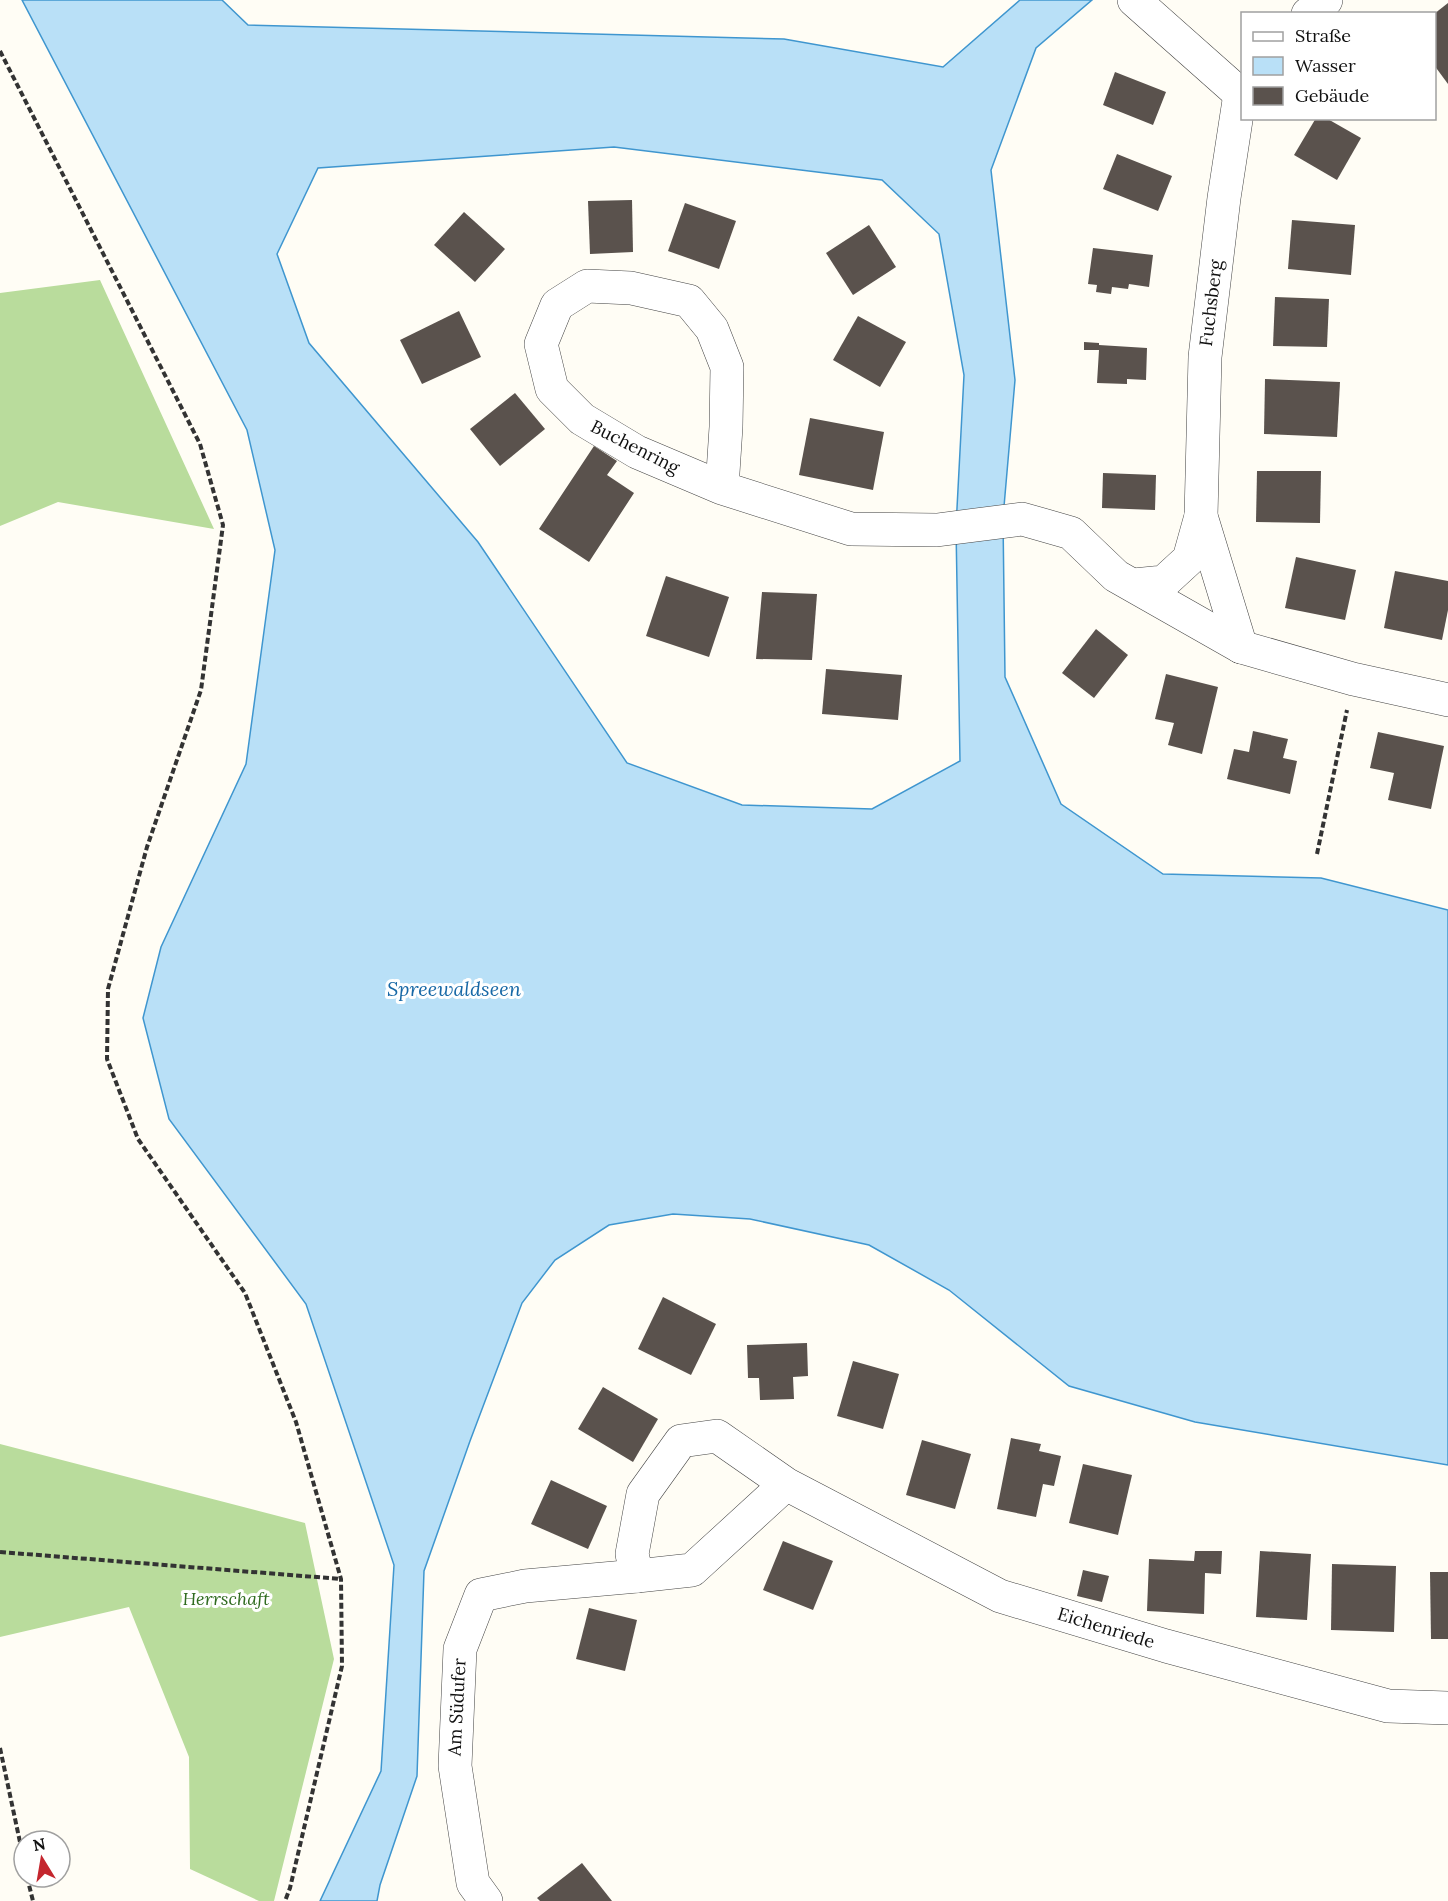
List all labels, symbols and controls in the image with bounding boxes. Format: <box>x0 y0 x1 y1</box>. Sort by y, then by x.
legend <box>1241 12 1436 120</box>
text: Straße <box>1295 24 1351 47</box>
text: Wasser <box>1295 54 1356 77</box>
text: Gebäude <box>1295 84 1370 107</box>
street label: Fuchsberg <box>1194 257 1227 348</box>
street label: Buchenring <box>587 414 684 479</box>
water label: Spreewaldseen <box>387 976 522 1001</box>
park label: Herrschaft <box>182 1587 270 1610</box>
street label: Eichenriede <box>1055 1602 1158 1653</box>
street label: Am Südufer <box>442 1657 471 1758</box>
north arrow <box>12 1829 72 1889</box>
text: N <box>31 1833 47 1855</box>

